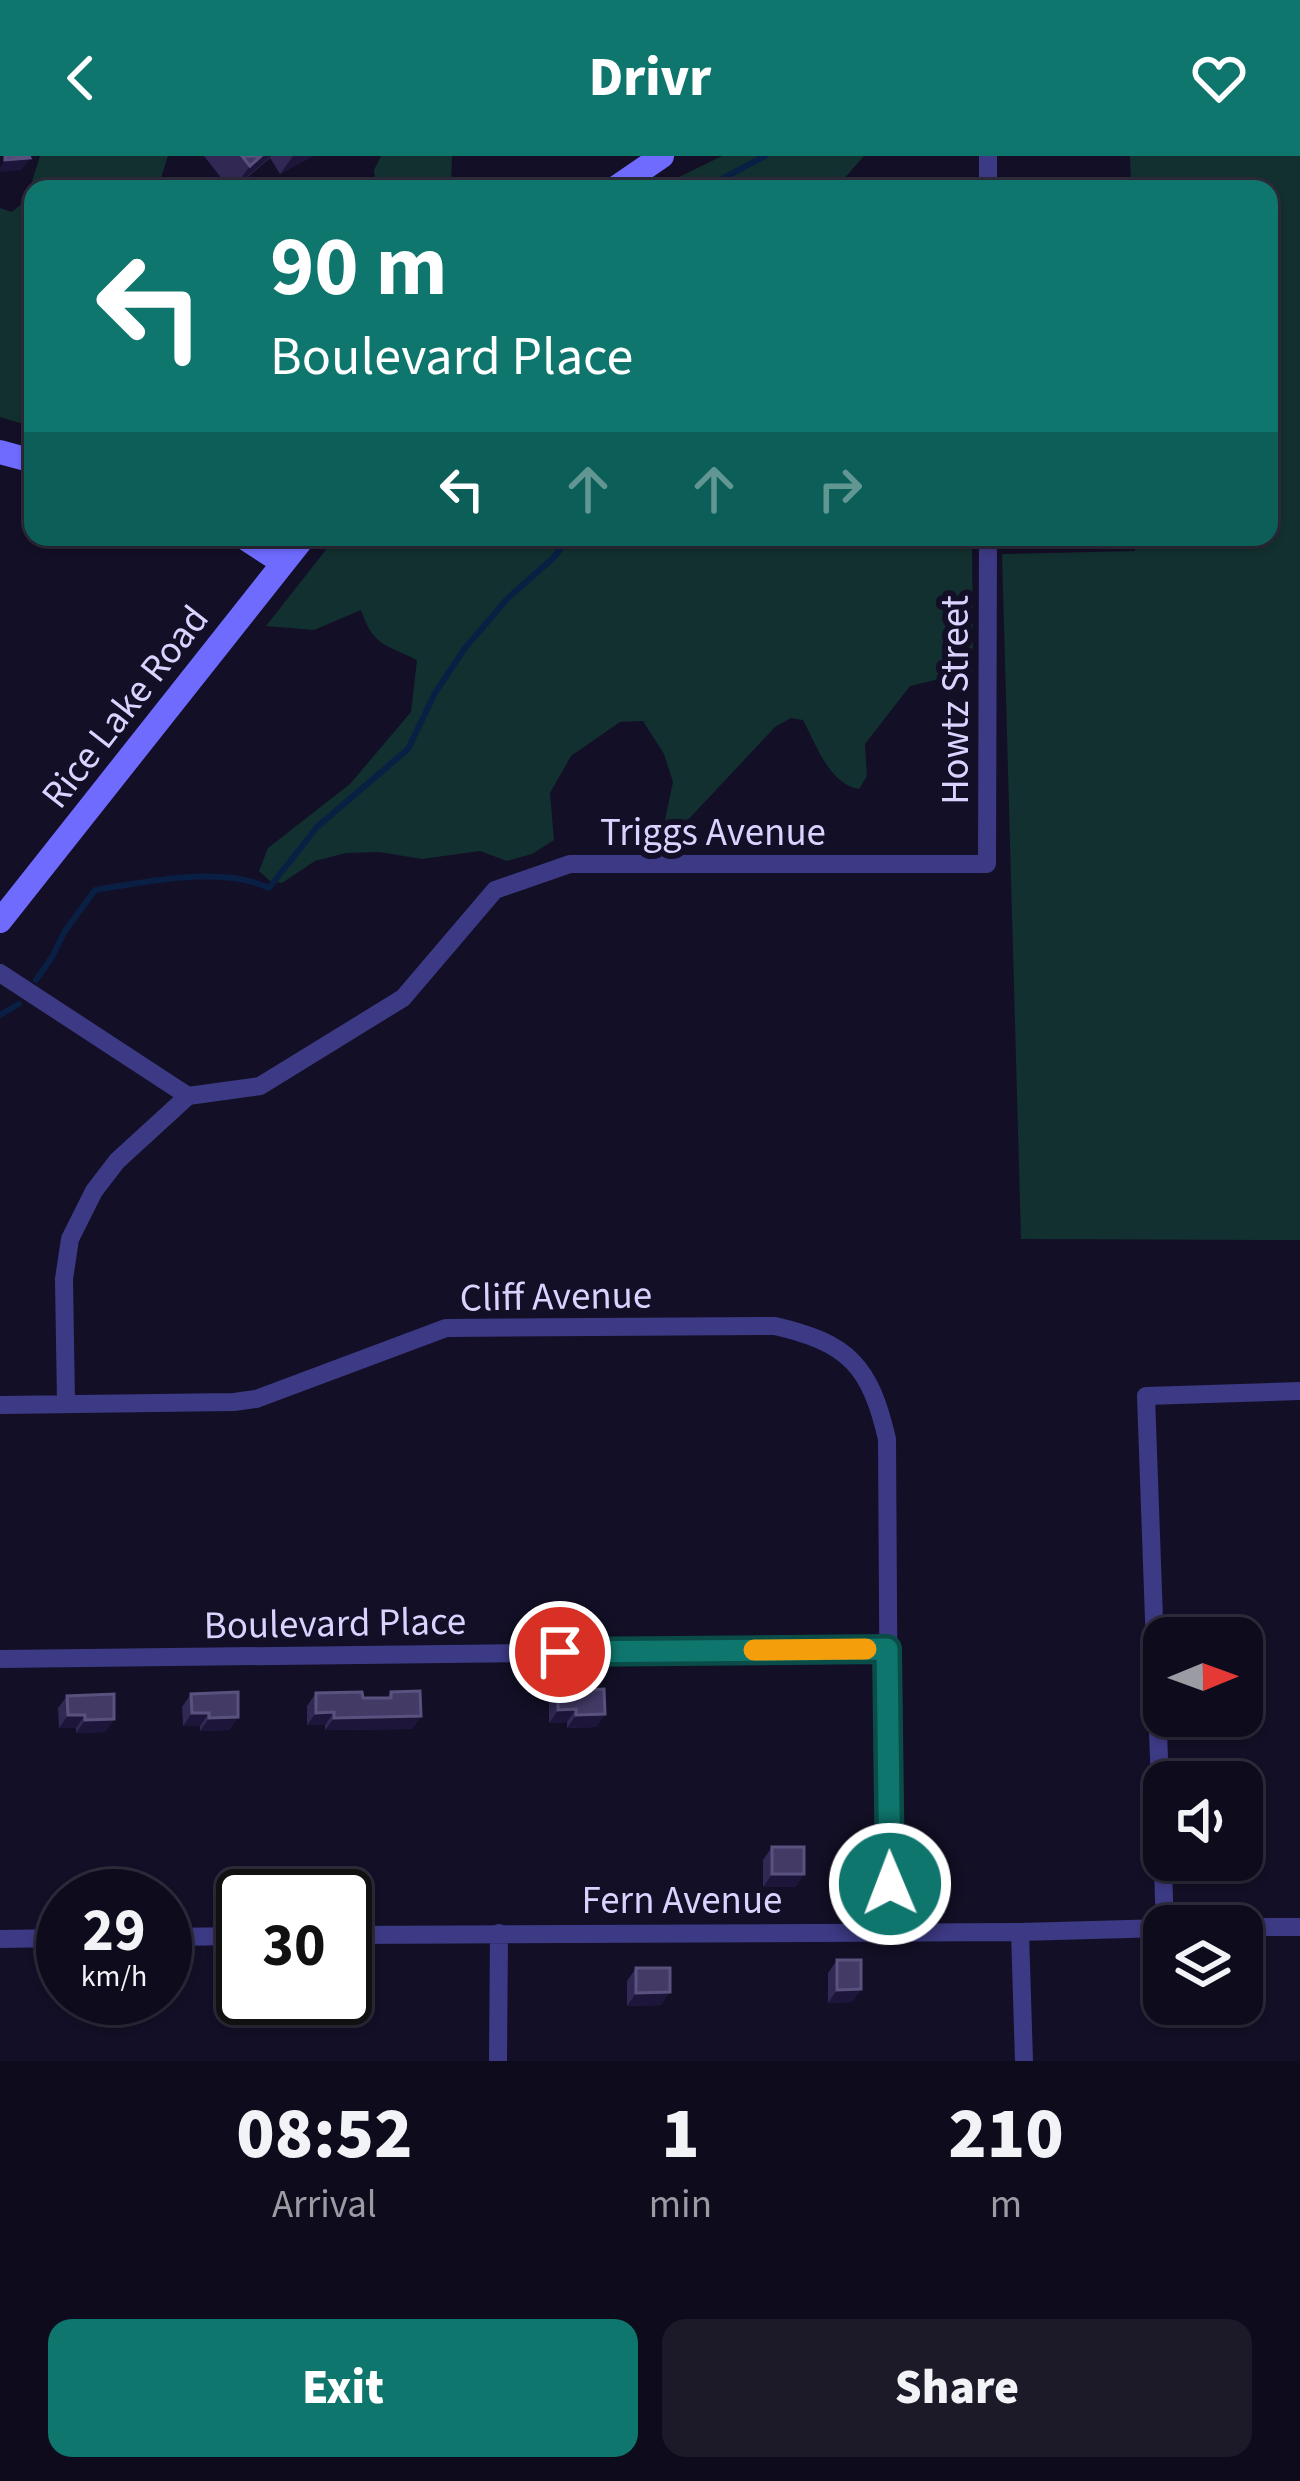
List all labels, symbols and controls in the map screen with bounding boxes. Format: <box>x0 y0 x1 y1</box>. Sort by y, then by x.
text: Drivr <box>589 40 711 117</box>
icon: back <box>48 45 114 111</box>
icon: heart <box>1186 45 1252 111</box>
text: 90 m <box>270 208 448 328</box>
icon: left <box>72 228 228 384</box>
text: Boulevard Place <box>270 319 633 396</box>
icon: left <box>429 456 495 522</box>
icon: ahead <box>555 456 621 522</box>
icon: ahead <box>681 456 747 522</box>
icon: right <box>807 456 873 522</box>
street label: Rice Lake Road <box>28 594 223 821</box>
street label: Howtz Street <box>928 595 984 805</box>
street label: Triggs Avenue <box>600 805 826 861</box>
street label: Cliff Avenue <box>459 1267 653 1327</box>
street label: Boulevard Place <box>203 1594 467 1654</box>
pin <box>509 1601 611 1703</box>
north arrow <box>1143 1617 1263 1737</box>
map controls <box>1143 1617 1263 2025</box>
icon: arrive <box>527 1619 593 1685</box>
button: sound <box>1143 1761 1263 1881</box>
position arrow <box>827 1821 953 1947</box>
speed limit sign: 30 <box>216 1869 372 2025</box>
street label: Fern Avenue <box>582 1873 782 1929</box>
text: 29 <box>82 1889 146 1974</box>
button: layers <box>1143 1905 1263 2025</box>
text: km/h <box>81 1955 147 1998</box>
text: 08:52 <box>236 2083 412 2186</box>
text: 1 <box>661 2083 700 2186</box>
text: 210 <box>948 2083 1064 2186</box>
text: Arrival <box>272 2177 377 2233</box>
text: min <box>649 2177 712 2233</box>
text: m <box>990 2177 1022 2233</box>
button: Exit <box>48 2319 638 2457</box>
button: Share <box>662 2319 1252 2457</box>

